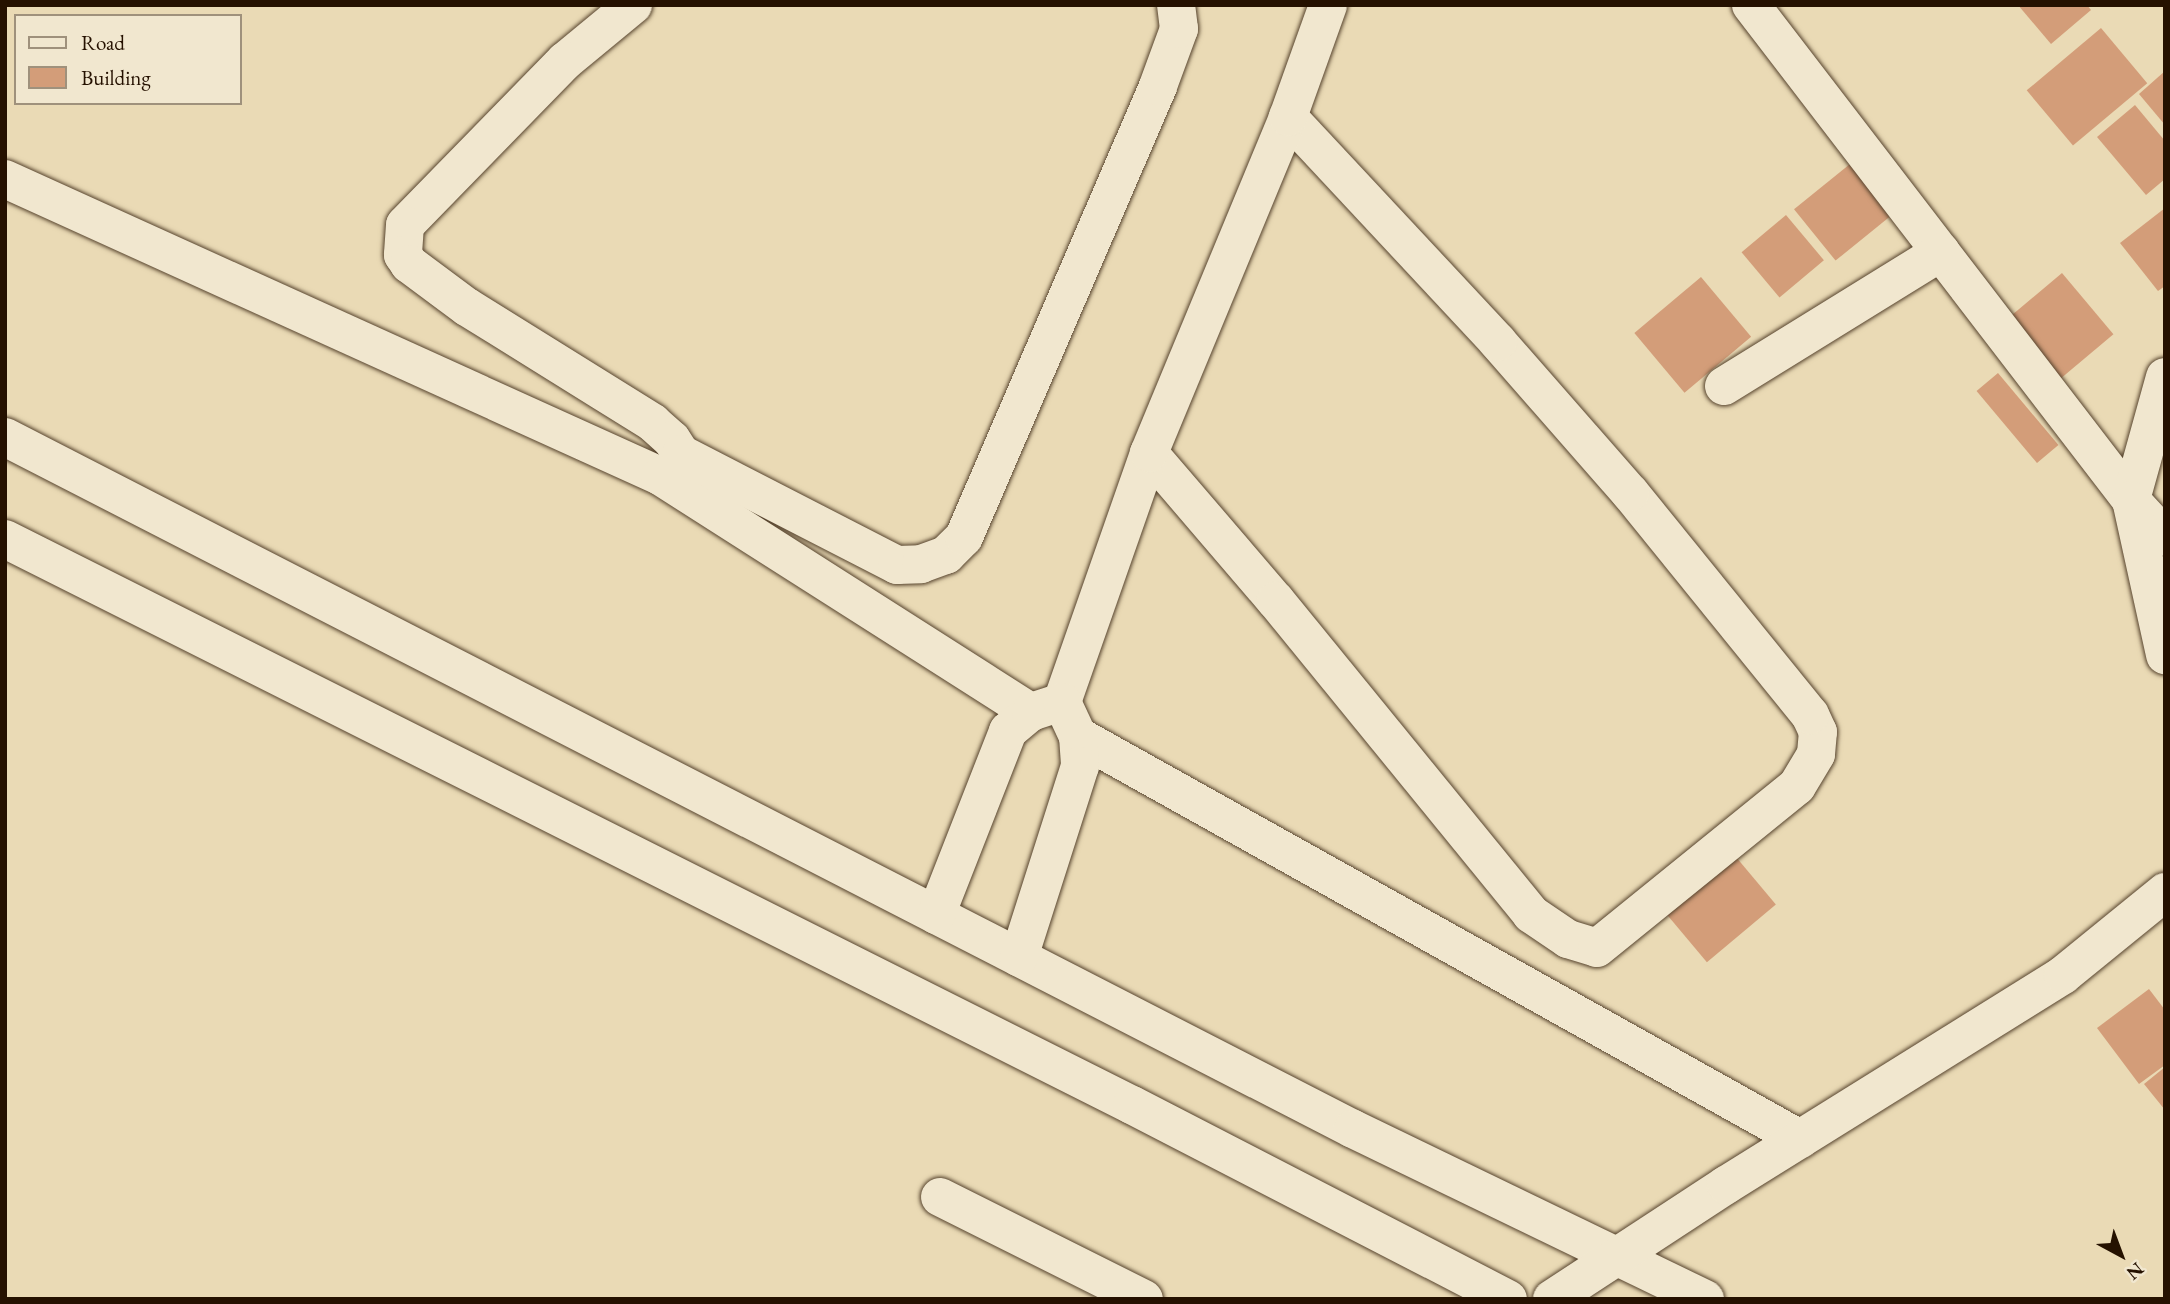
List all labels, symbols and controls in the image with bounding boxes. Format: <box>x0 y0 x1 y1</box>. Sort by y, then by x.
legend <box>14 14 242 105</box>
text: Road <box>81 29 125 56</box>
text: Building <box>81 64 151 91</box>
north arrow <box>2086 1220 2156 1290</box>
text: N <box>2121 1257 2149 1286</box>

